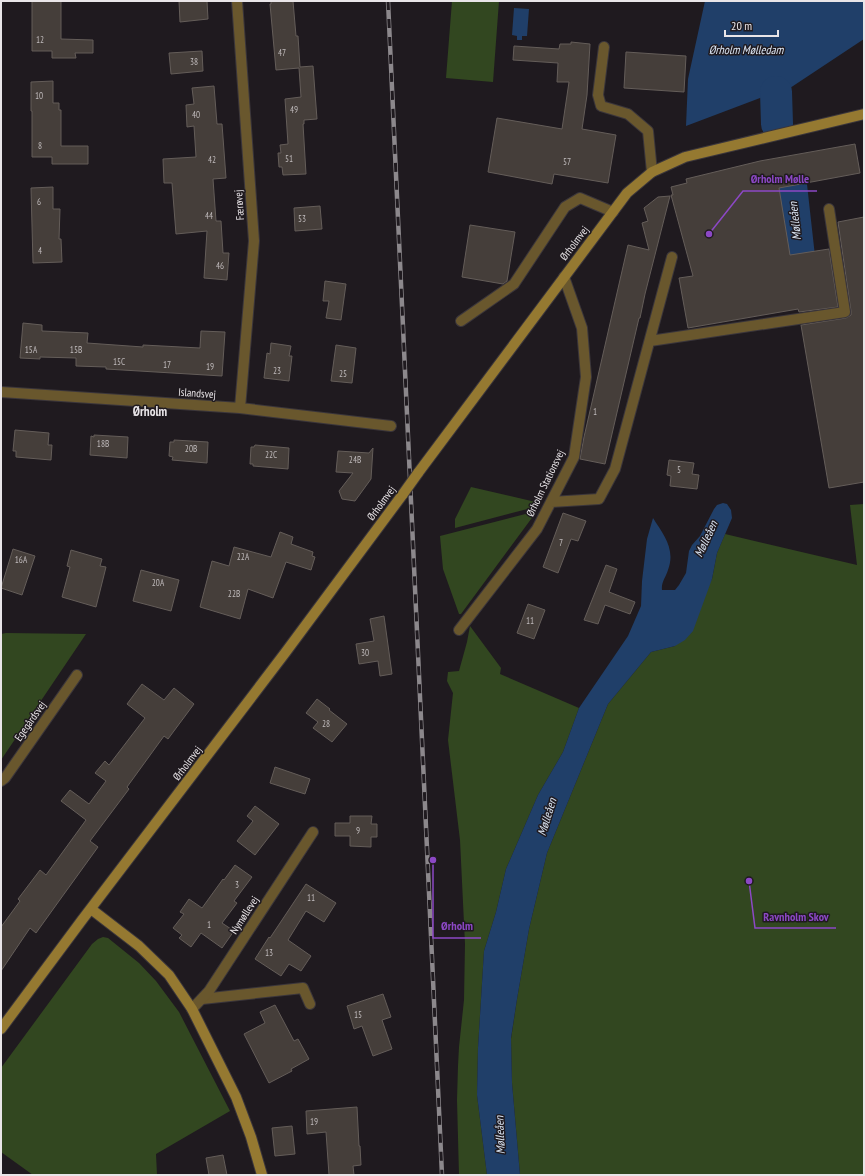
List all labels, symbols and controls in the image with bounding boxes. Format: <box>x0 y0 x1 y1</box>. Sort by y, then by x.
scale bar <box>725 12 778 38</box>
text: 20 m <box>731 18 752 33</box>
house number: 12 <box>36 34 44 45</box>
water label: Ørholm Mølledam <box>709 42 785 57</box>
house number: 47 <box>278 47 286 58</box>
house number: 38 <box>190 56 198 67</box>
house number: 10 <box>35 90 43 101</box>
house number: 49 <box>290 104 298 115</box>
house number: 40 <box>192 109 200 120</box>
house number: 8 <box>38 140 42 151</box>
house number: 51 <box>285 153 293 164</box>
house number: 42 <box>208 154 216 165</box>
house number: 57 <box>563 156 571 167</box>
callout: Ørholm Mølle <box>743 167 817 191</box>
text: Ørholm Mølle <box>751 171 809 186</box>
street label: Færøvej <box>231 189 247 221</box>
house number: 6 <box>37 196 41 207</box>
water label: Mølleåen <box>785 200 804 241</box>
house number: 44 <box>205 210 213 221</box>
house number: 53 <box>298 213 306 224</box>
street label: Ørholmvej <box>557 223 591 263</box>
house number: 4 <box>38 245 42 256</box>
house number: 46 <box>216 260 224 271</box>
house number: 15A <box>25 344 38 355</box>
house number: 15B <box>70 344 82 355</box>
house number: 15C <box>113 356 125 367</box>
house number: 17 <box>163 359 171 370</box>
house number: 19 <box>206 361 214 372</box>
house number: 23 <box>273 365 281 376</box>
house number: 25 <box>339 368 347 379</box>
street label: Islandsvej <box>178 385 216 401</box>
district label: Ørholm <box>133 403 168 420</box>
house number: 1 <box>593 406 597 417</box>
house number: 18B <box>97 438 109 449</box>
house number: 20B <box>185 443 197 454</box>
street label: Ørholm Stationsvej <box>523 447 567 519</box>
house number: 22C <box>265 449 277 460</box>
house number: 24B <box>349 454 361 465</box>
house number: 5 <box>677 464 681 475</box>
street label: Ørholmvej <box>364 483 398 523</box>
water label: Mølleåen <box>691 518 721 559</box>
house number: 7 <box>559 537 563 548</box>
house number: 22A <box>237 551 250 562</box>
house number: 16A <box>15 554 28 565</box>
house number: 20A <box>152 577 165 588</box>
house number: 22B <box>228 588 240 599</box>
house number: 11 <box>526 615 534 626</box>
house number: 30 <box>361 647 369 658</box>
street label: Egegårdsvej <box>11 698 49 744</box>
house number: 28 <box>322 718 330 729</box>
street label: Ørholmvej <box>170 743 204 783</box>
water label: Mølleåen <box>534 796 560 837</box>
house number: 9 <box>356 825 360 836</box>
house number: 3 <box>235 879 239 890</box>
house number: 11 <box>307 892 315 903</box>
street label: Nymøllevej <box>227 893 261 937</box>
callout: Ravnholm Skov <box>755 904 836 928</box>
text: Ravnholm Skov <box>763 909 829 924</box>
callout: Ørholm <box>433 914 481 938</box>
text: Ørholm <box>441 918 473 933</box>
house number: 1 <box>207 919 211 930</box>
house number: 13 <box>265 947 273 958</box>
house number: 15 <box>354 1009 362 1020</box>
water label: Mølleåen <box>491 1115 508 1154</box>
house number: 19 <box>310 1116 318 1127</box>

